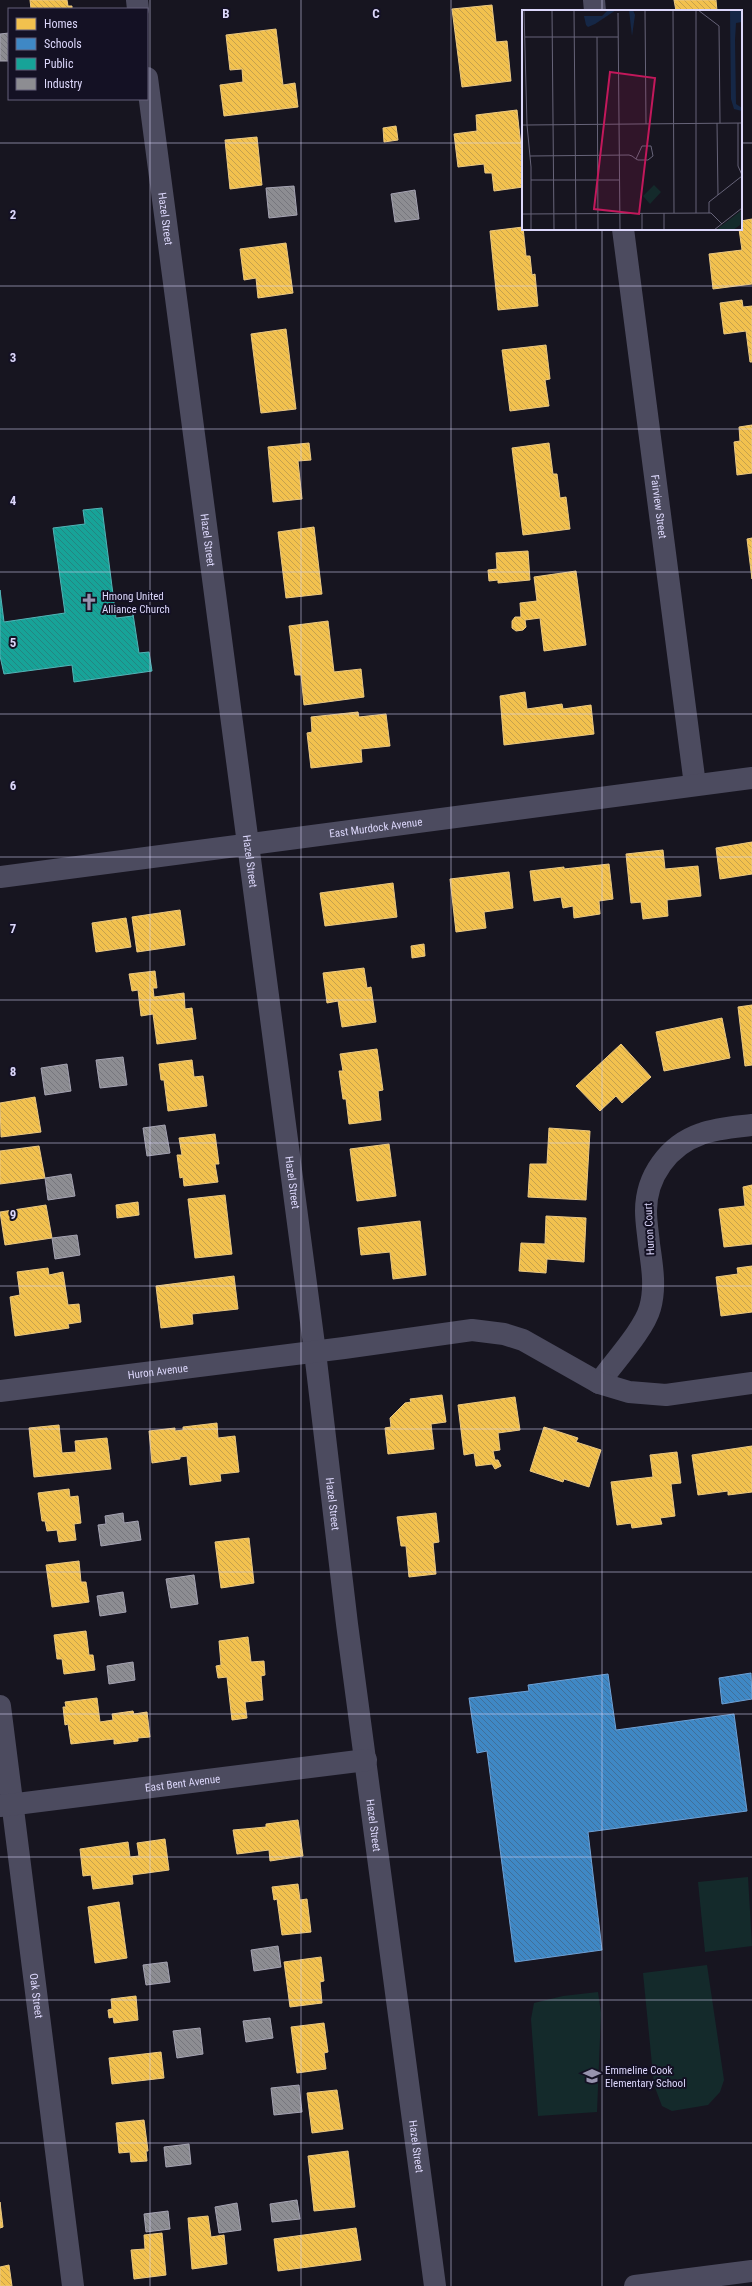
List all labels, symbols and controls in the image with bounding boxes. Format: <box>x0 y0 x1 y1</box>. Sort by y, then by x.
text: B <box>222 6 230 21</box>
text: C <box>372 6 380 21</box>
legend <box>8 8 148 100</box>
inset map <box>522 10 742 230</box>
text: Homes <box>44 17 78 31</box>
text: Schools <box>44 37 82 51</box>
text: Public <box>44 57 74 71</box>
text: Industry <box>44 77 82 91</box>
street label: Hazel Street <box>155 192 175 246</box>
text: 2 <box>10 207 17 222</box>
text: 3 <box>10 350 16 365</box>
street label: Fairview Street <box>648 474 669 539</box>
text: 4 <box>10 493 17 508</box>
street label: Hazel Street <box>198 513 217 567</box>
place label: Hmong United Alliance Church <box>102 590 170 616</box>
church icon: Hmong United Alliance Church <box>79 592 99 612</box>
text: 5 <box>10 635 17 650</box>
text: 6 <box>10 778 17 793</box>
street label: East Murdock Avenue <box>329 815 423 841</box>
street label: Hazel Street <box>240 834 260 888</box>
text: 7 <box>10 921 17 936</box>
text: 8 <box>10 1064 16 1079</box>
street label: Hazel Street <box>282 1155 302 1210</box>
street label: Huron Court <box>642 1202 657 1256</box>
text: 9 <box>10 1207 16 1222</box>
street label: Huron Avenue <box>127 1362 189 1382</box>
street label: Hazel Street <box>323 1477 342 1531</box>
street label: East Bent Avenue <box>144 1772 221 1795</box>
street label: Hazel Street <box>363 1798 383 1852</box>
street label: Oak Street <box>27 1973 45 2019</box>
place label: Emmeline Cook Elementary School <box>605 2064 686 2090</box>
school or university icon: Emmeline Cook Elementary School <box>582 2066 602 2086</box>
street label: Hazel Street <box>406 2119 426 2174</box>

